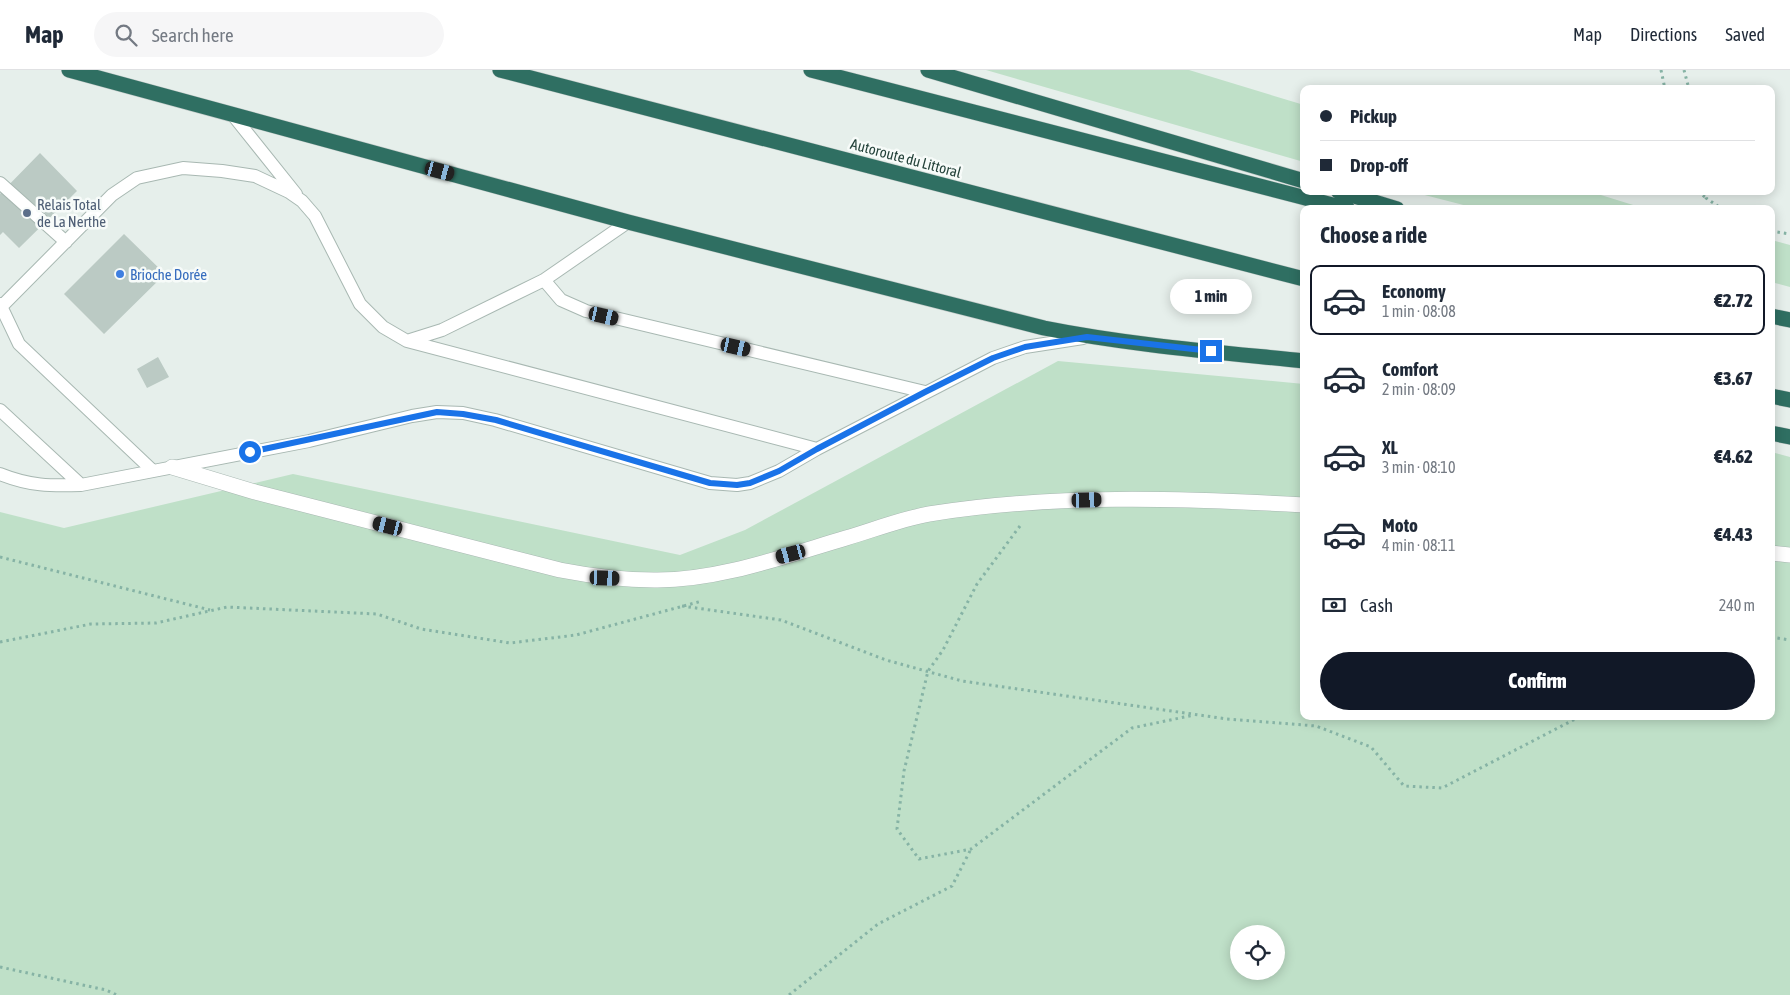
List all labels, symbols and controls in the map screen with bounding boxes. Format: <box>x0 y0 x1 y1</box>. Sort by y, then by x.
search box <box>94 12 444 57</box>
text: Map <box>25 21 64 48</box>
icon: search <box>112 21 140 49</box>
text: Search here <box>152 24 234 46</box>
text: Map <box>1573 24 1602 45</box>
text: Directions <box>1630 24 1697 45</box>
text: Saved <box>1725 24 1765 45</box>
text: Pickup <box>1350 105 1397 127</box>
street label: Autoroute du Littoral <box>849 135 963 181</box>
text: Drop-off <box>1350 154 1408 176</box>
car <box>423 160 456 182</box>
place label: Relais Total de La Nerthe <box>37 196 106 230</box>
marker: Relais Total de La Nerthe <box>21 207 33 219</box>
text: Choose a ride <box>1320 222 1427 248</box>
place label: Brioche Dorée <box>130 266 207 283</box>
marker: Brioche Dorée <box>114 268 126 280</box>
callout: 1 min <box>1170 278 1252 314</box>
icon: car <box>1322 278 1367 323</box>
text: Economy <box>1382 280 1446 302</box>
text: 1 min <box>1195 287 1227 305</box>
text: €2.72 <box>1714 289 1753 311</box>
text: 1 min · 08:08 <box>1382 302 1456 320</box>
car <box>587 305 620 327</box>
car <box>719 336 752 358</box>
route end <box>1200 340 1222 362</box>
icon: car <box>1322 356 1367 401</box>
text: Comfort <box>1382 358 1438 380</box>
text: €3.67 <box>1714 367 1753 389</box>
text: 2 min · 08:09 <box>1382 380 1456 398</box>
icon: car <box>1322 434 1367 479</box>
text: XL <box>1382 436 1398 458</box>
route start <box>239 441 261 463</box>
text: €4.62 <box>1714 445 1753 467</box>
text: 3 min · 08:10 <box>1382 458 1455 476</box>
car <box>1071 492 1102 508</box>
icon: car <box>1322 512 1367 557</box>
text: Moto <box>1382 514 1418 536</box>
car <box>371 515 404 537</box>
text: €4.43 <box>1714 523 1753 545</box>
text: 4 min · 08:11 <box>1382 536 1455 554</box>
car <box>774 543 807 565</box>
car <box>589 570 620 586</box>
icon: cash <box>1320 591 1348 619</box>
text: Cash <box>1360 594 1393 616</box>
text: 240 m <box>1719 596 1755 614</box>
button: Confirm <box>1320 652 1755 710</box>
map controls <box>1230 925 1285 980</box>
button: locate <box>1230 925 1285 980</box>

